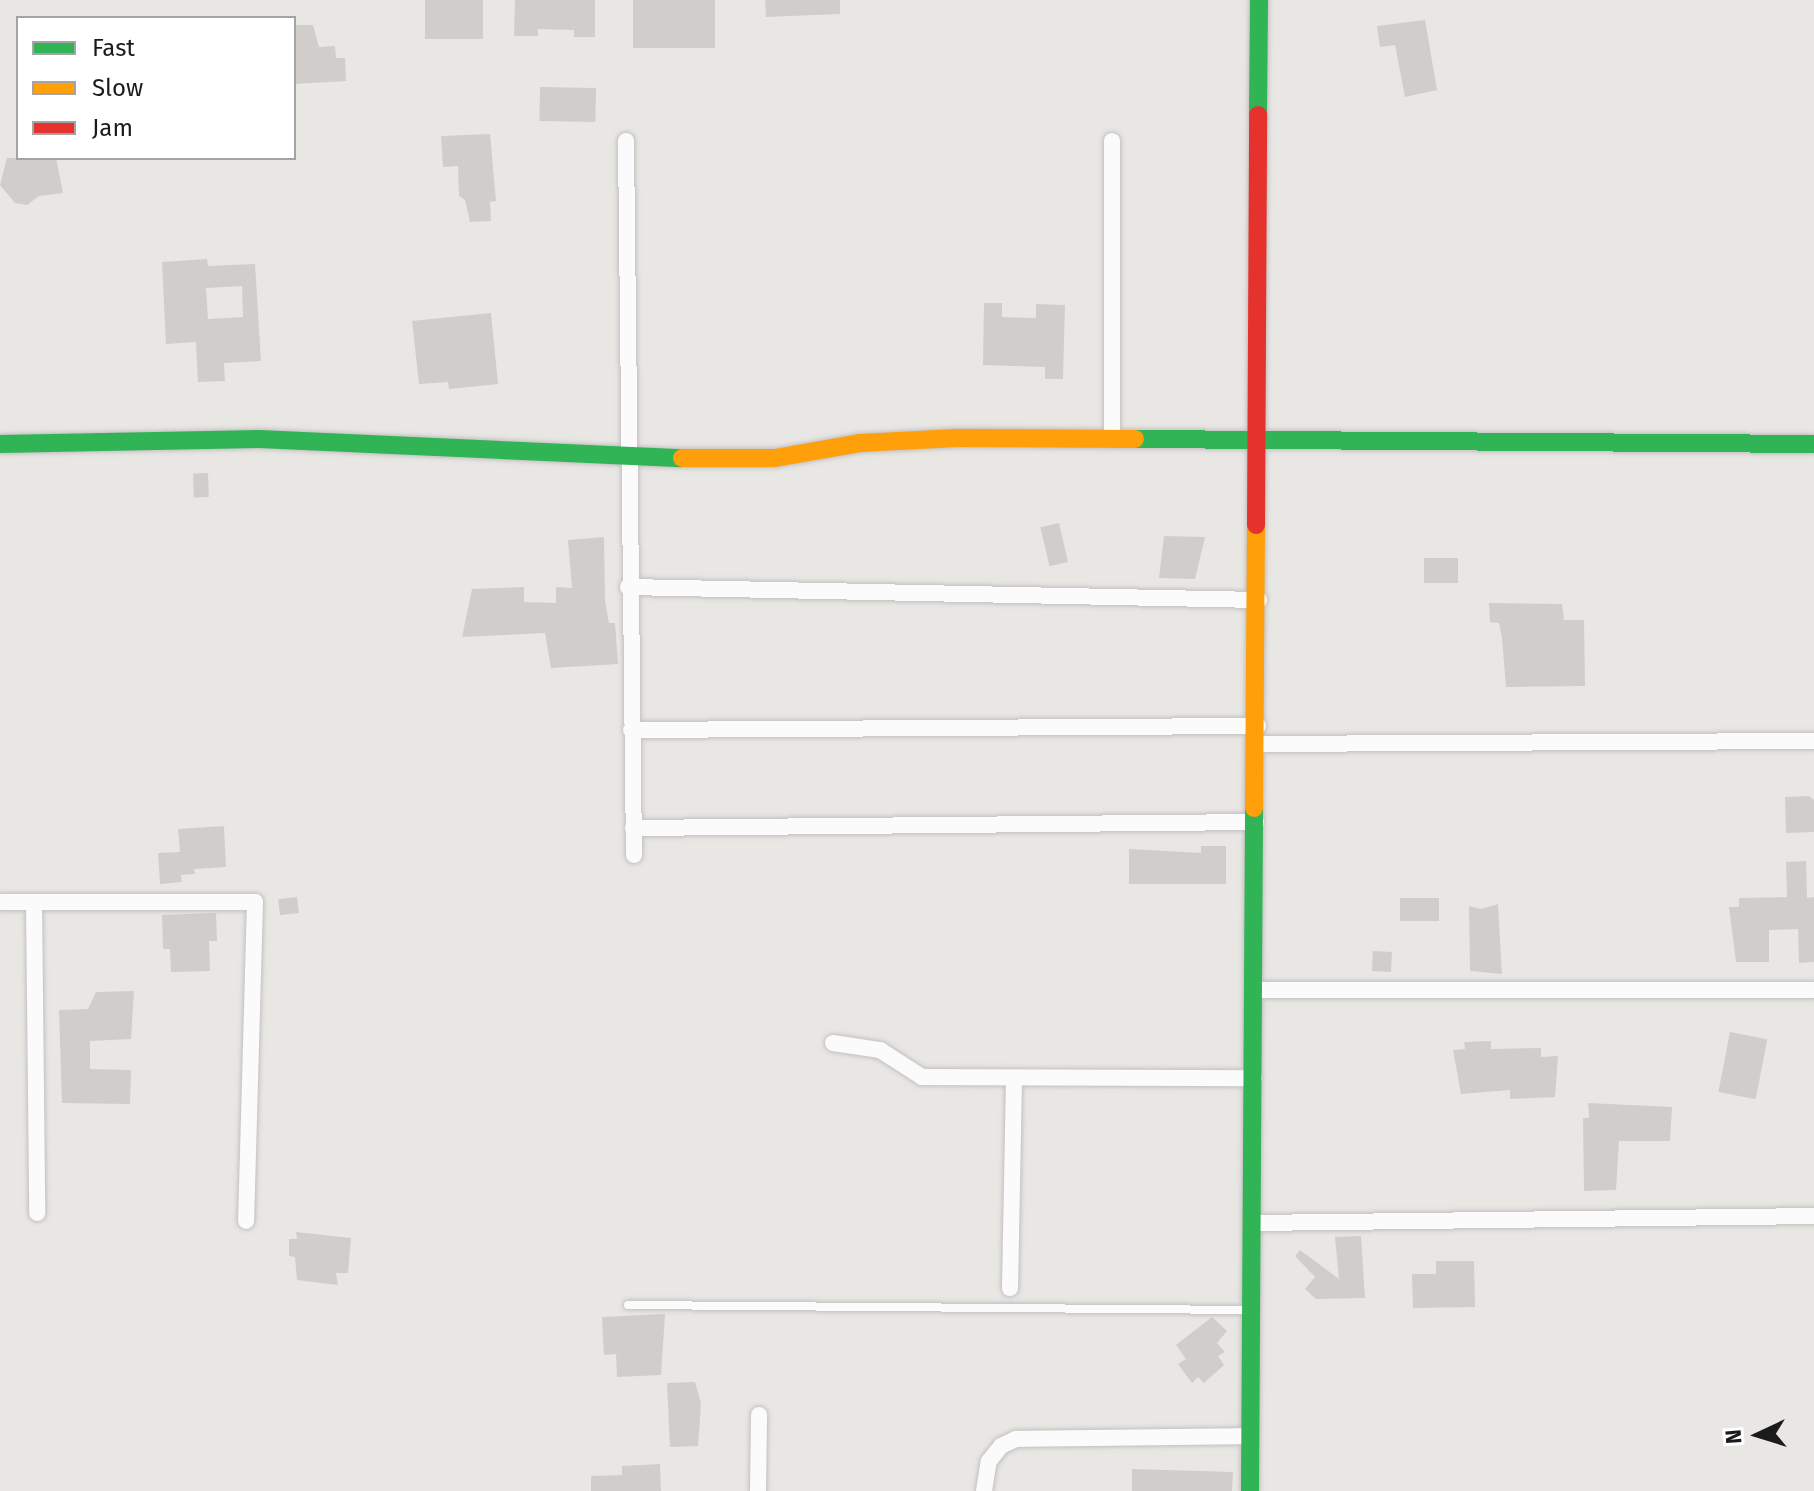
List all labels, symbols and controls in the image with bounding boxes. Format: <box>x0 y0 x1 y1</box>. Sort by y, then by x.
legend <box>16 16 296 160</box>
text: Fast <box>92 34 135 62</box>
text: Slow <box>92 74 143 102</box>
text: Jam <box>92 114 133 142</box>
north arrow <box>1718 1395 1798 1475</box>
text: N <box>1720 1428 1748 1445</box>

